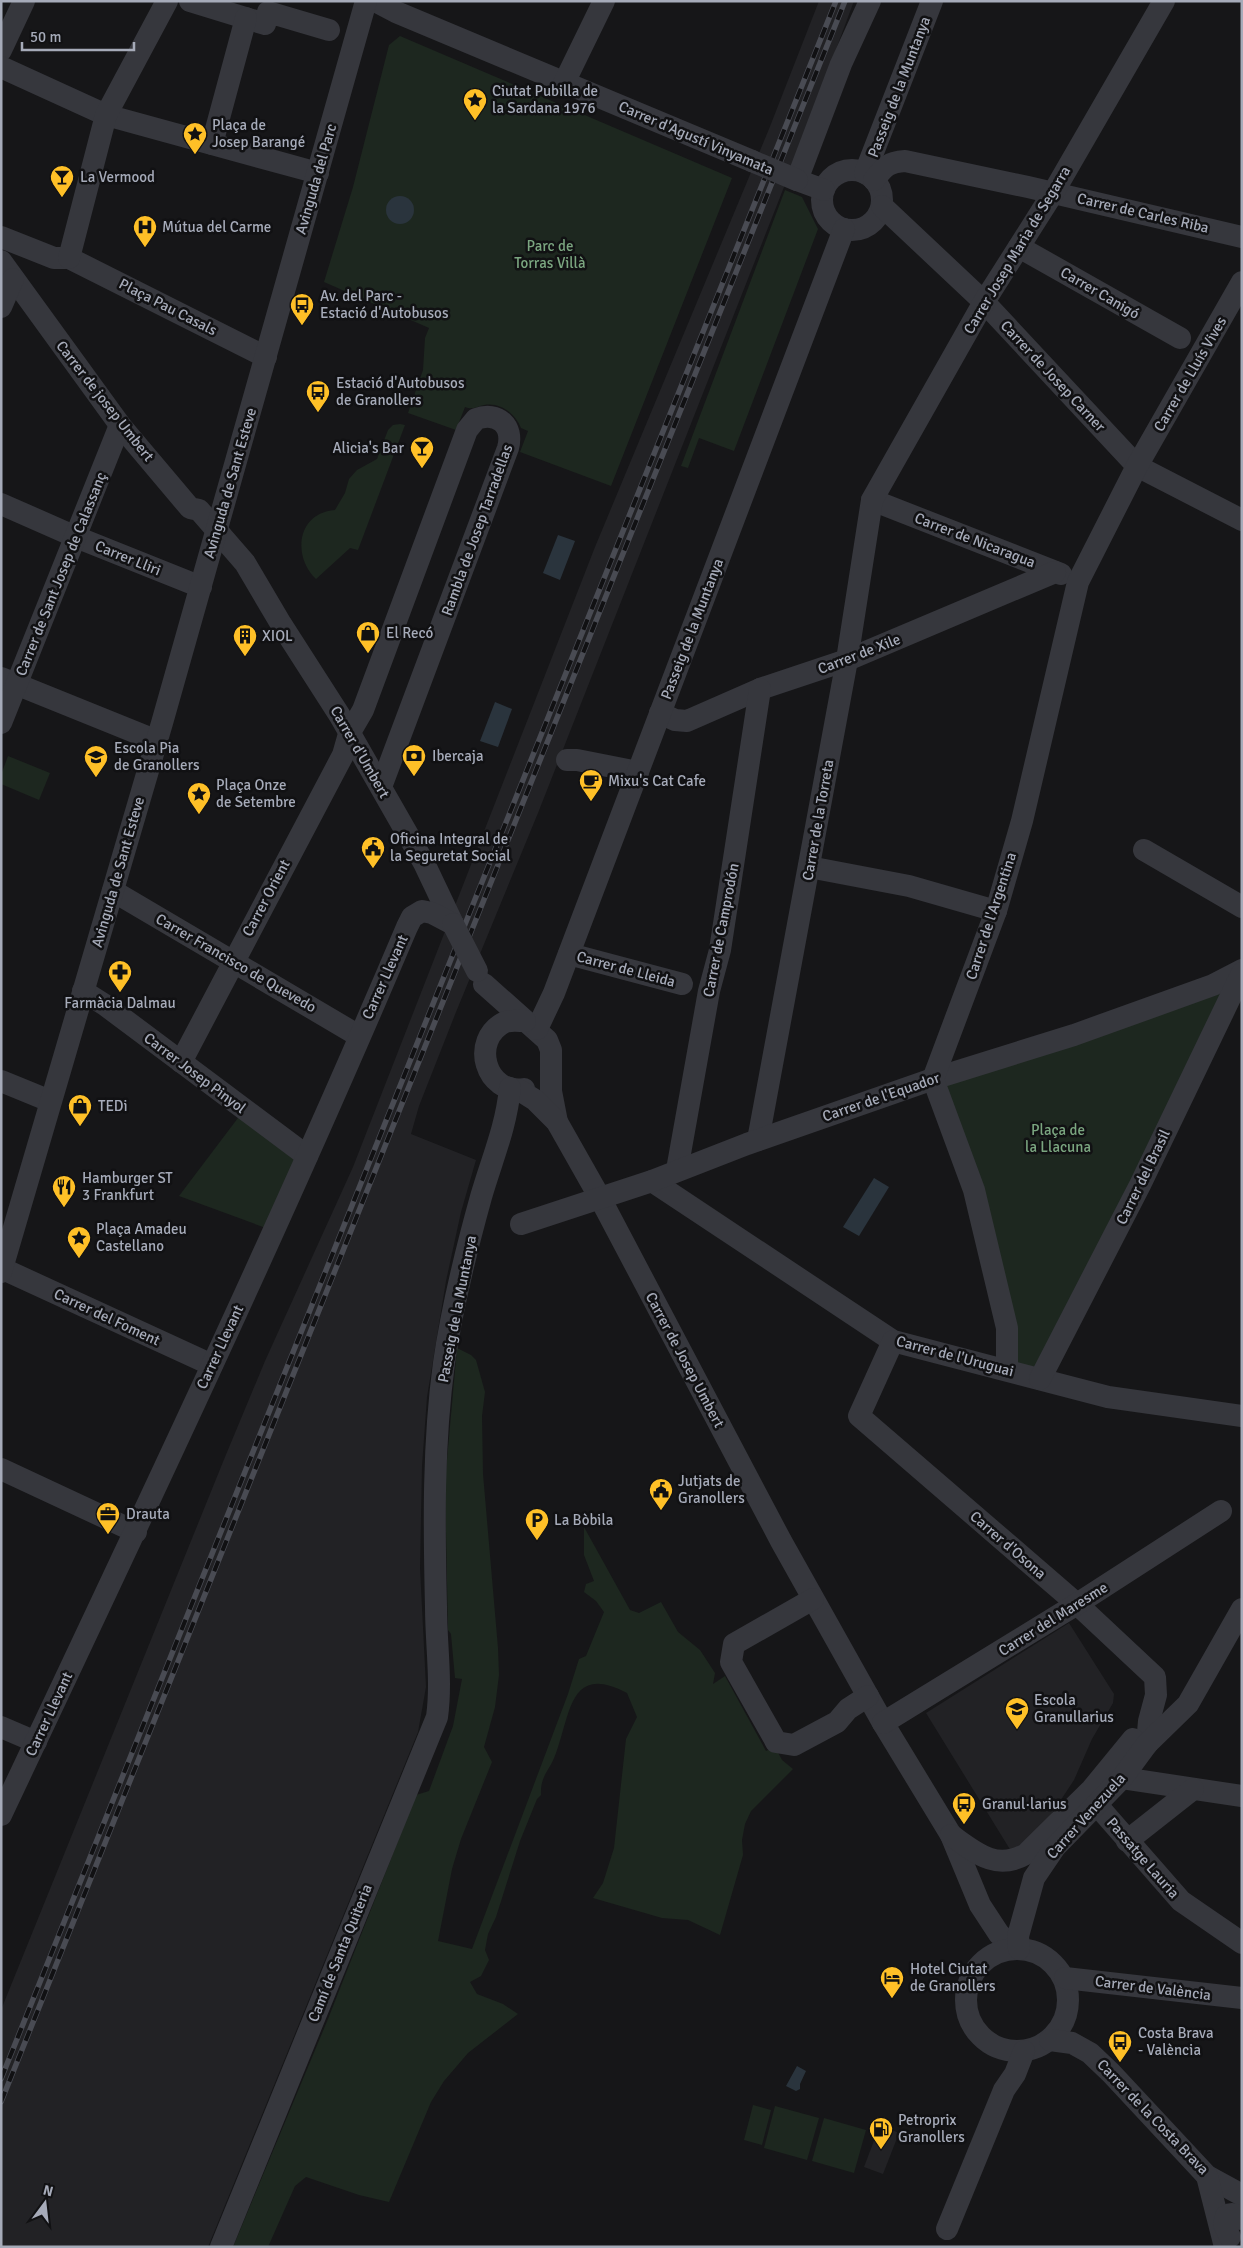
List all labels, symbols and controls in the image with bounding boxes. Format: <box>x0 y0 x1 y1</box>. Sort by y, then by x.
street label: Passeig de la Muntanya <box>864 14 934 160</box>
scale bar <box>22 20 135 52</box>
text: 50 m <box>30 28 61 46</box>
place label: Ciutat Pubilla de la Sardana 1976 <box>492 82 598 117</box>
place icon: Ciutat Pubilla de la Sardana 1976 <box>462 87 488 121</box>
street label: Carrer d'Agustí Vinyamata <box>616 97 776 179</box>
place label: Plaça de Josep Barangé <box>212 116 305 151</box>
place icon: Plaça de Josep Barangé <box>182 121 208 155</box>
street label: Avinguda del Parc <box>292 122 340 236</box>
street label: Carrer Josep Maria de Segarra <box>960 163 1074 337</box>
bar icon: La Vermood <box>49 164 75 198</box>
place label: La Vermood <box>80 168 155 186</box>
street label: Carrer de Carles Riba <box>1075 189 1211 237</box>
hospital icon: Mútua del Carme <box>132 214 158 248</box>
place label: Mútua del Carme <box>162 218 271 236</box>
park label: Parc de Torras Villà <box>514 237 586 272</box>
street label: Carrer Canigó <box>1057 263 1143 323</box>
street label: Plaça Pau Casals <box>116 275 220 340</box>
place label: Av. del Parc - Estació d'Autobusos <box>320 287 449 322</box>
bus stop icon: Av. del Parc - Estació d'Autobusos <box>289 292 315 326</box>
street label: Carrer de Lluís Vives <box>1150 313 1230 435</box>
street label: Carrer de Josep Carner <box>997 317 1110 436</box>
street label: Carrer de josep Umbert <box>52 337 158 465</box>
place label: Estació d'Autobusos de Granollers <box>336 374 465 409</box>
bus stop icon: Estació d'Autobusos de Granollers <box>305 379 331 413</box>
street label: Avinguda de Sant Esteve <box>200 406 260 560</box>
bar icon: Alicia's Bar <box>409 435 435 469</box>
place label: Alicia's Bar <box>333 439 404 457</box>
street label: Rambla de Josep Tarradellas <box>438 441 517 618</box>
street label: Carrer de Sant Josep de Calassanç <box>12 469 110 679</box>
street label: Carrer de Nicaragua <box>912 509 1038 571</box>
street label: Carrer Lliri <box>92 537 164 579</box>
street label: Passeig de la Muntanya <box>657 556 727 702</box>
shop icon: El Recó <box>355 620 381 654</box>
building icon: XIOL <box>232 623 258 657</box>
place label: El Recó <box>386 624 433 642</box>
place label: XIOL <box>262 627 293 645</box>
street label: Carrer de Xile <box>815 630 903 678</box>
street label: Carrer d'Umbert <box>326 703 394 801</box>
place label: Escola Pia de Granollers <box>114 739 200 774</box>
bank icon: Ibercaja <box>401 743 427 777</box>
school or university icon: Escola Pia de Granollers <box>83 744 109 778</box>
place label: Ibercaja <box>432 747 484 765</box>
street label: Carrer de la Torreta <box>798 758 838 882</box>
cafe icon: Mixu's Cat Cafe <box>578 768 604 802</box>
place label: Mixu's Cat Cafe <box>608 772 706 790</box>
place label: Plaça Onze de Setembre <box>216 776 296 811</box>
place icon: Plaça Onze de Setembre <box>186 781 212 815</box>
street label: Avinguda de Sant Esteve <box>88 795 148 949</box>
place label: Oficina Integral de la Seguretat Social <box>390 830 511 865</box>
public building icon: Oficina Integral de la Seguretat Social <box>360 835 386 869</box>
street label: Carrer de l'Argentina <box>962 850 1020 982</box>
street label: Carrer Orient <box>238 857 294 939</box>
street label: Carrer de Camprodón <box>699 862 743 998</box>
street label: Carrer Francisco de Quevedo <box>153 910 320 1016</box>
street label: Carrer Llevant <box>358 932 412 1022</box>
street label: Carrer de Lleida <box>575 947 677 991</box>
pharmacy icon: Farmàcia Dalmau <box>107 959 133 993</box>
place label: Farmàcia Dalmau <box>64 994 176 1012</box>
street label: Carrer Josep Pinyol <box>140 1029 250 1117</box>
street label: Carrer de l'Equador <box>820 1068 942 1125</box>
shop icon: TEDi <box>67 1093 93 1127</box>
place label: TEDi <box>98 1097 128 1115</box>
park label: Plaça de la Llacuna <box>1025 1121 1091 1156</box>
street label: Carrer del Brasil <box>1112 1126 1174 1228</box>
place label: Hamburger ST 3 Frankfurt <box>82 1169 173 1204</box>
restaurant icon: Hamburger ST 3 Frankfurt <box>51 1174 77 1208</box>
place label: Plaça Amadeu Castellano <box>96 1220 187 1255</box>
place icon: Plaça Amadeu Castellano <box>66 1225 92 1259</box>
street label: Passeig de la Muntanya <box>434 1234 480 1384</box>
street label: Carrer del Foment <box>51 1285 163 1349</box>
street label: Carrer de Josep Umbert <box>642 1289 728 1431</box>
street label: Carrer Llevant <box>193 1302 247 1392</box>
street label: Carrer de l'Uruguai <box>894 1332 1016 1380</box>
place label: Jutjats de Granollers <box>678 1472 745 1507</box>
public building icon: Jutjats de Granollers <box>648 1477 674 1511</box>
office icon: Drauta <box>95 1501 121 1535</box>
place label: Drauta <box>126 1505 170 1523</box>
parking icon: La Bòbila <box>524 1507 550 1541</box>
street label: Carrer d'Osona <box>966 1507 1050 1583</box>
place label: La Bòbila <box>554 1511 613 1529</box>
street label: Carrer del Maresme <box>995 1578 1111 1660</box>
street label: Carrer Llevant <box>22 1669 76 1759</box>
place label: Escola Granullarius <box>1034 1691 1114 1726</box>
school or university icon: Escola Granullarius <box>1004 1696 1030 1730</box>
street label: Carrer Venezuela <box>1043 1769 1129 1863</box>
bus stop icon: Granul·larius <box>951 1791 977 1825</box>
place label: Granul·larius <box>982 1795 1067 1813</box>
street label: Passatge Lauria <box>1103 1814 1183 1902</box>
street label: Camí de Santa Quiteria <box>304 1882 376 2024</box>
place label: Hotel Ciutat de Granollers <box>910 1960 996 1995</box>
hotel icon: Hotel Ciutat de Granollers <box>879 1965 905 1999</box>
street label: Carrer de València <box>1094 1972 1212 2004</box>
place label: Costa Brava - València <box>1138 2024 1214 2059</box>
bus stop icon: Costa Brava - València <box>1107 2029 1133 2063</box>
street label: Carrer de la Costa Brava <box>1093 2056 1213 2178</box>
place label: Petroprix Granollers <box>898 2111 965 2146</box>
fuel station icon: Petroprix Granollers <box>868 2116 894 2150</box>
north arrow <box>20 2178 70 2228</box>
text: N <box>41 2181 55 2200</box>

